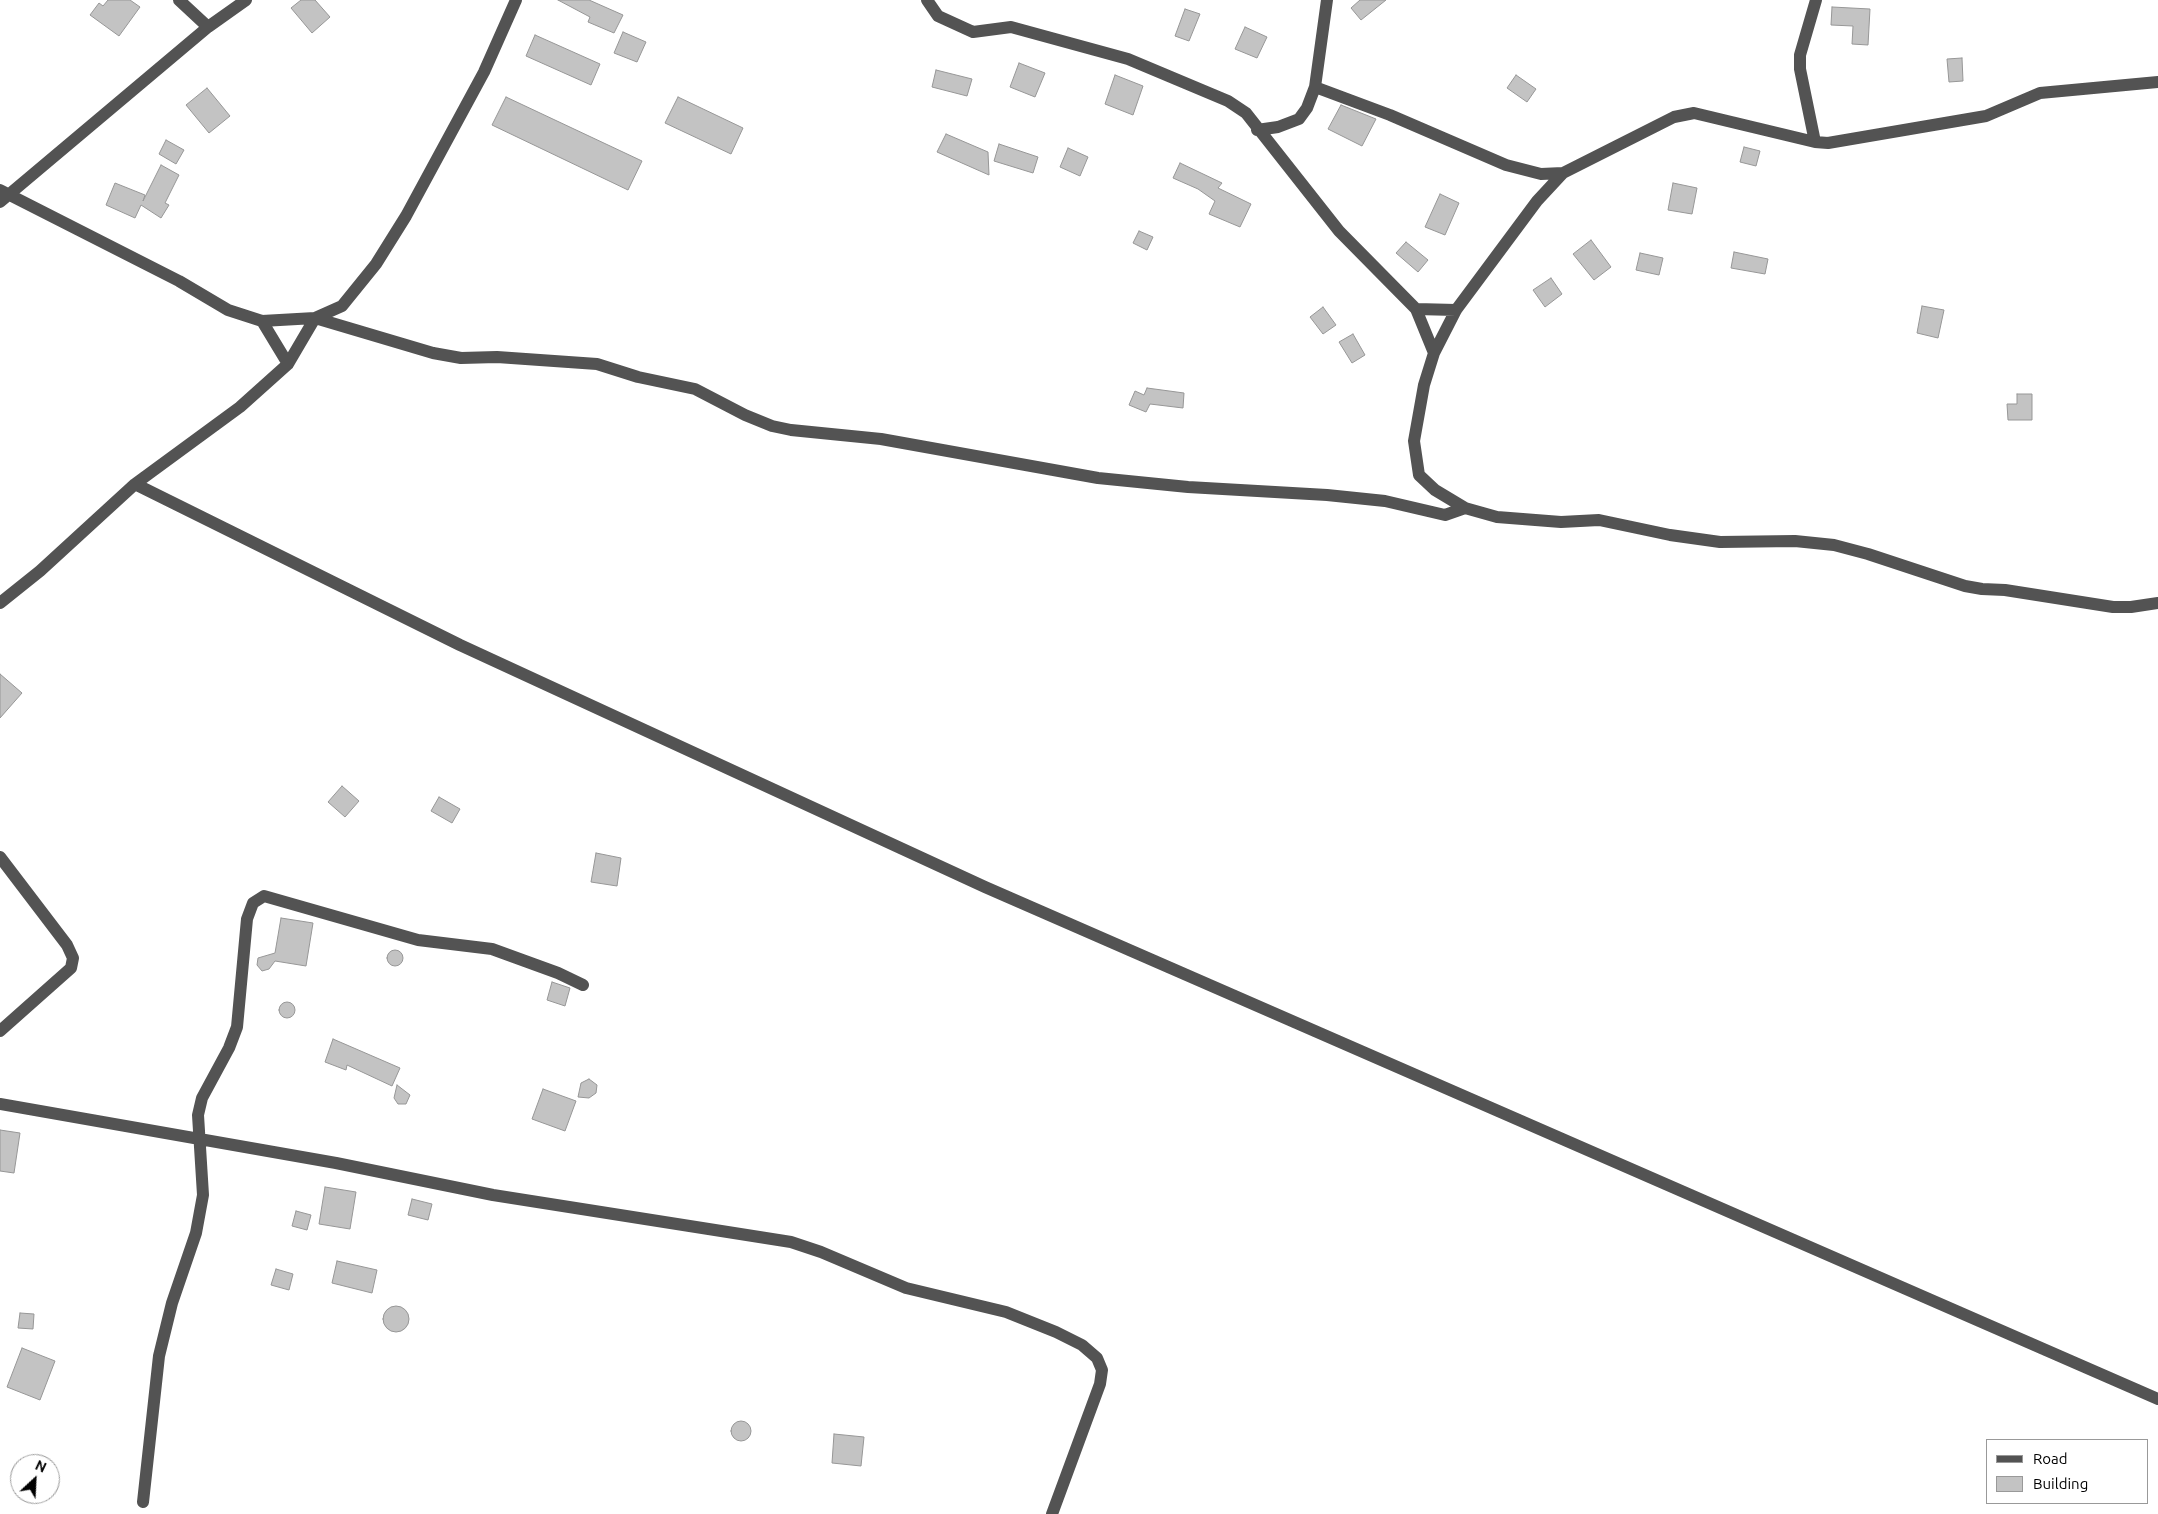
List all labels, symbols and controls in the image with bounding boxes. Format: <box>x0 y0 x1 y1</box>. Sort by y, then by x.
legend <box>1986 1439 2148 1504</box>
text: Road <box>2033 1450 2068 1467</box>
north arrow <box>10 1454 60 1504</box>
text: N <box>33 1457 49 1476</box>
text: Building <box>2033 1475 2088 1492</box>

